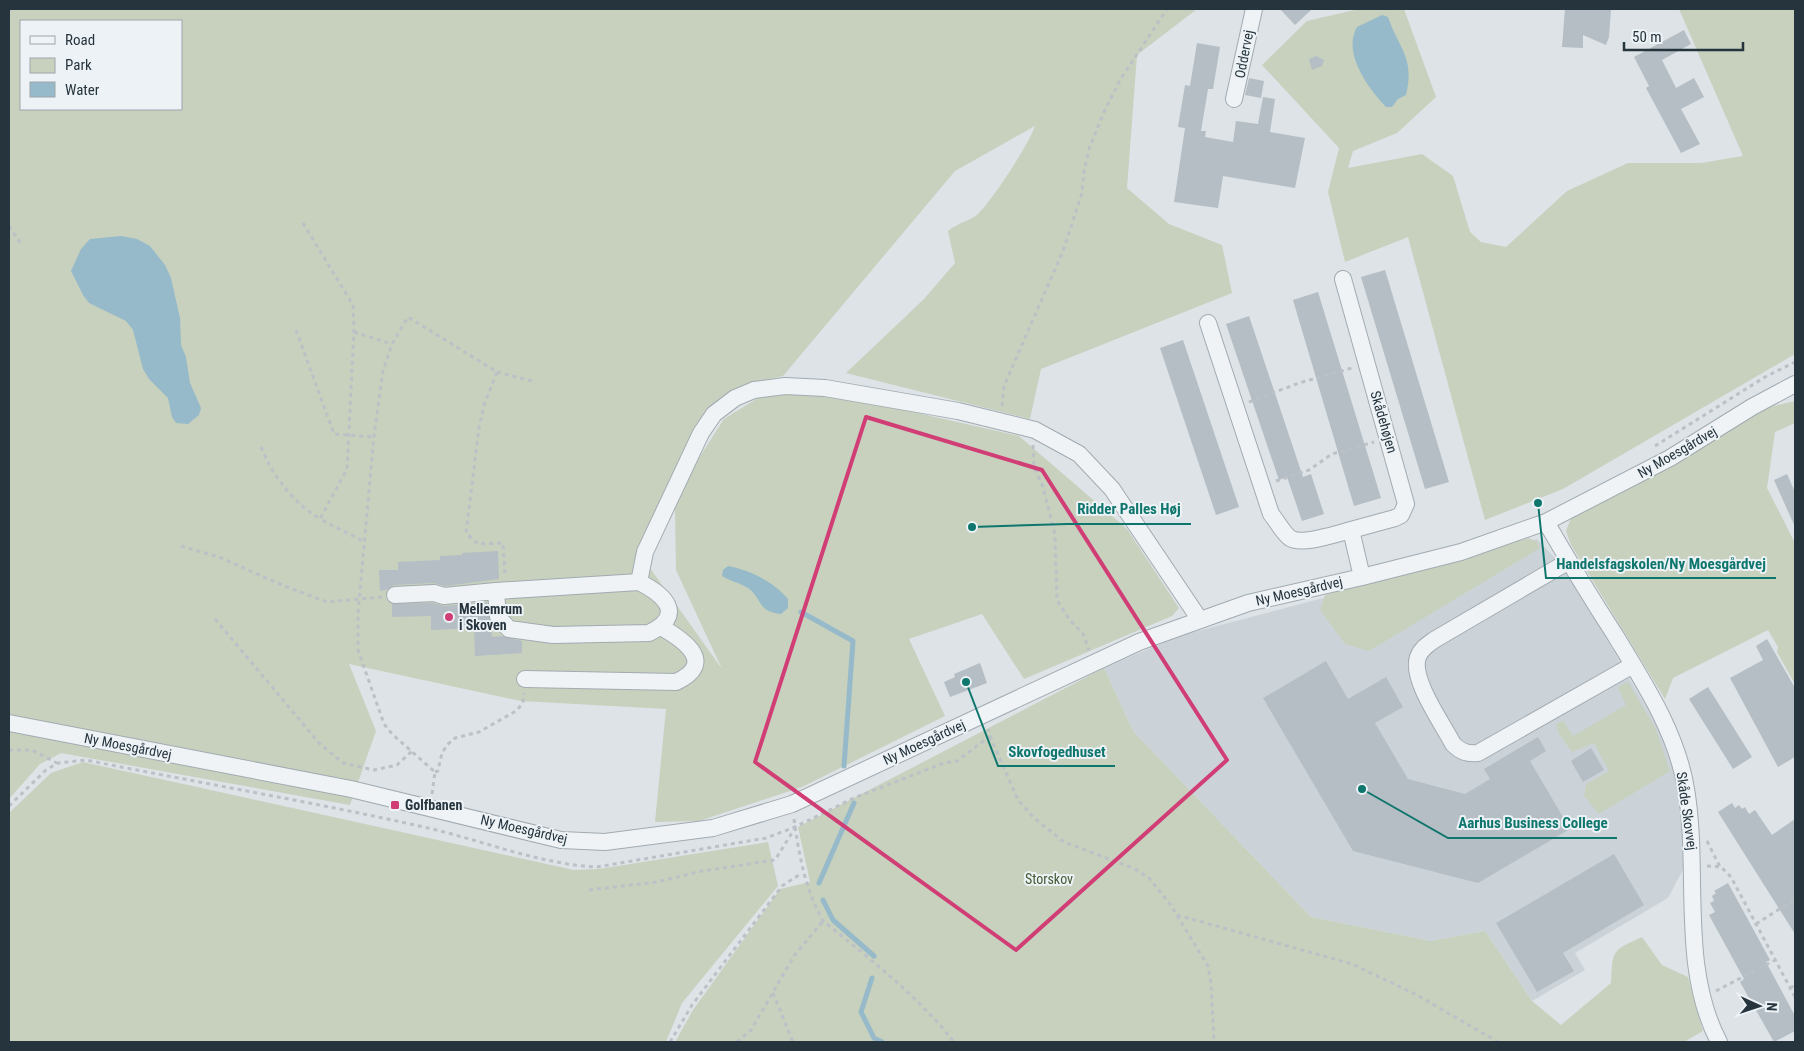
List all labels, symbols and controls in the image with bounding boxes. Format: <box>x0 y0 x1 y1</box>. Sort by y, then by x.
legend <box>20 20 182 110</box>
scale bar <box>1624 20 1743 52</box>
street label: Oddervej <box>1231 28 1257 80</box>
text: 50 m <box>1632 28 1662 46</box>
text: Road <box>65 31 95 49</box>
text: Park <box>65 56 92 74</box>
text: Water <box>65 81 100 99</box>
street label: Skådehøjen <box>1367 389 1401 455</box>
street label: Ny Moesgårdvej <box>1635 423 1719 481</box>
callout: Ridder Palles Høj <box>1067 494 1191 524</box>
text: Ridder Palles Høj <box>1077 500 1181 518</box>
callout: Handelsfagskolen/Ny Moesgårdvej <box>1546 548 1776 578</box>
text: Handelsfagskolen/Ny Moesgårdvej <box>1556 555 1766 573</box>
street label: Ny Moesgårdvej <box>1254 573 1344 609</box>
place label: Mellemrum i Skoven <box>459 601 522 633</box>
marker: Mellemrum i Skoven <box>443 611 455 623</box>
street label: Ny Moesgårdvej <box>880 716 968 768</box>
street label: Ny Moesgårdvej <box>83 730 173 762</box>
callout: Skovfogedhuset <box>998 736 1115 766</box>
text: Skovfogedhuset <box>1008 743 1106 761</box>
street label: Skåde Skovvej <box>1674 771 1700 851</box>
place label: Golfbanen <box>405 797 462 813</box>
marker: Golfbanen <box>389 799 401 811</box>
callout: Aarhus Business College <box>1448 808 1617 838</box>
street label: Ny Moesgårdvej <box>479 811 569 847</box>
text: Aarhus Business College <box>1458 814 1608 832</box>
park label: Storskov <box>1025 871 1073 887</box>
north arrow <box>1734 981 1784 1031</box>
text: N <box>1764 1002 1780 1011</box>

